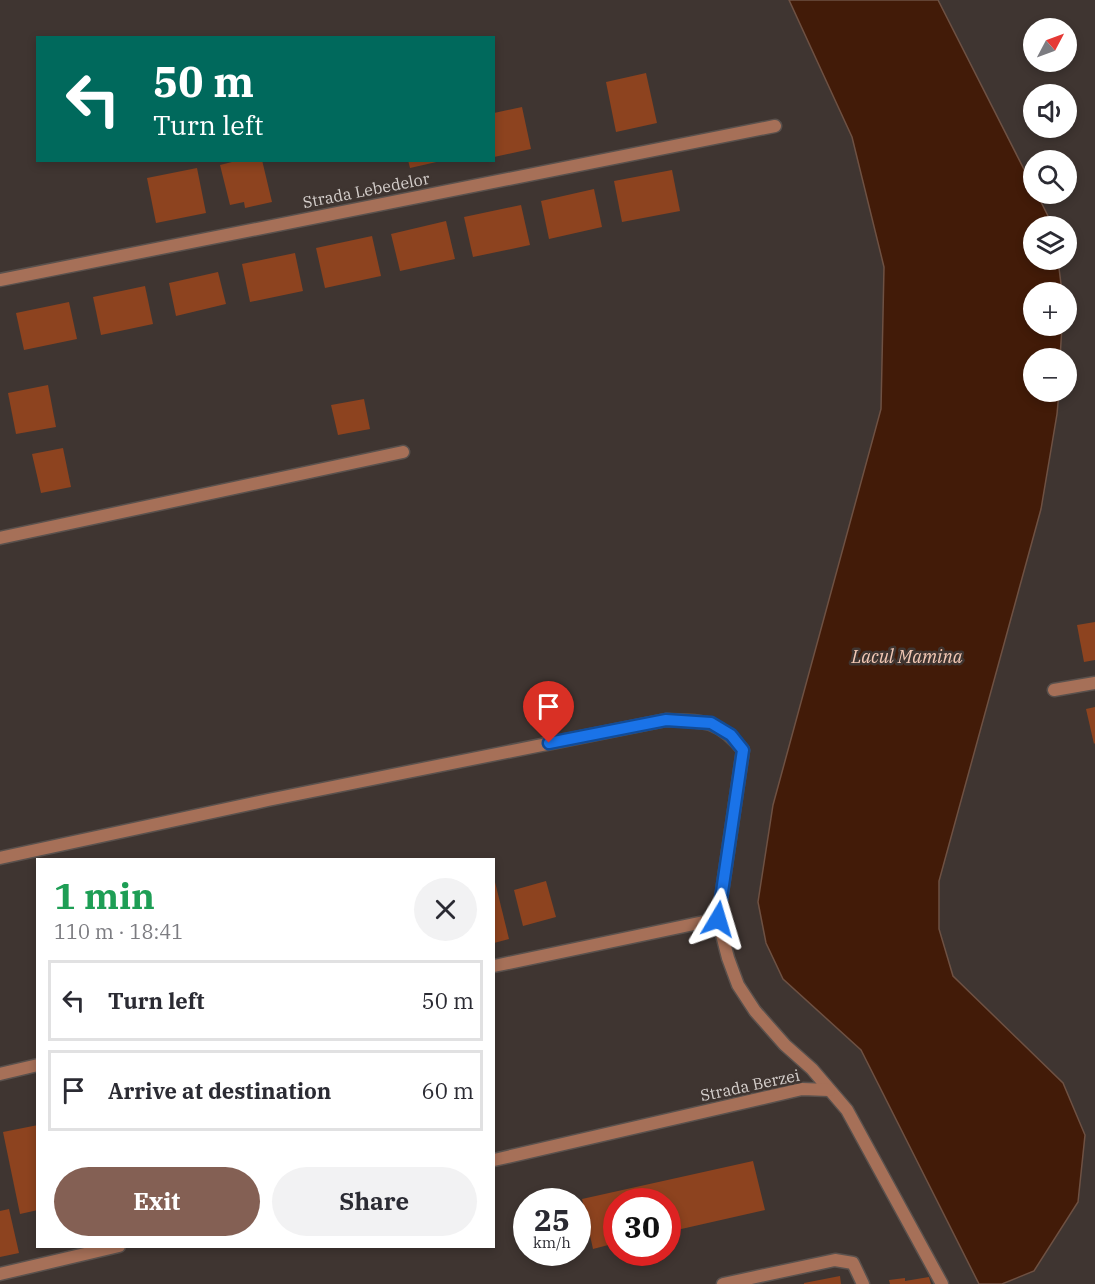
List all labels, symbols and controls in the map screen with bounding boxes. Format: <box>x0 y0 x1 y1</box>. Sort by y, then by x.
north arrow <box>1023 18 1077 72</box>
map controls <box>1023 18 1077 402</box>
text: 50 m <box>153 54 254 109</box>
icon: left <box>54 60 132 138</box>
button: sound <box>1023 84 1077 138</box>
text: Turn left <box>153 107 264 142</box>
button: search <box>1023 150 1077 204</box>
street label: Strada Lebedelor <box>301 168 431 212</box>
button: layers <box>1023 216 1077 270</box>
button: + <box>1023 282 1077 336</box>
button: − <box>1023 348 1077 402</box>
water label: Lacul Mamina <box>850 645 963 668</box>
pin <box>523 681 574 743</box>
icon: arrive <box>532 690 565 723</box>
text: 1 min <box>54 872 155 919</box>
button: close <box>414 878 477 941</box>
position arrow <box>686 887 750 951</box>
text: 110 m · 18:41 <box>54 918 183 945</box>
icon: left <box>57 984 90 1017</box>
text: Turn left <box>108 986 204 1015</box>
text: 50 m <box>422 986 474 1015</box>
street label: Strada Berzei <box>699 1065 801 1105</box>
icon: arrive <box>57 1074 90 1107</box>
text: Arrive at destination <box>108 1076 331 1105</box>
text: 60 m <box>422 1076 474 1105</box>
button: Exit <box>54 1167 260 1236</box>
button: Share <box>272 1167 477 1236</box>
speed limit sign: 30 <box>603 1188 681 1266</box>
text: 25 <box>534 1200 570 1239</box>
text: km/h <box>533 1233 571 1252</box>

